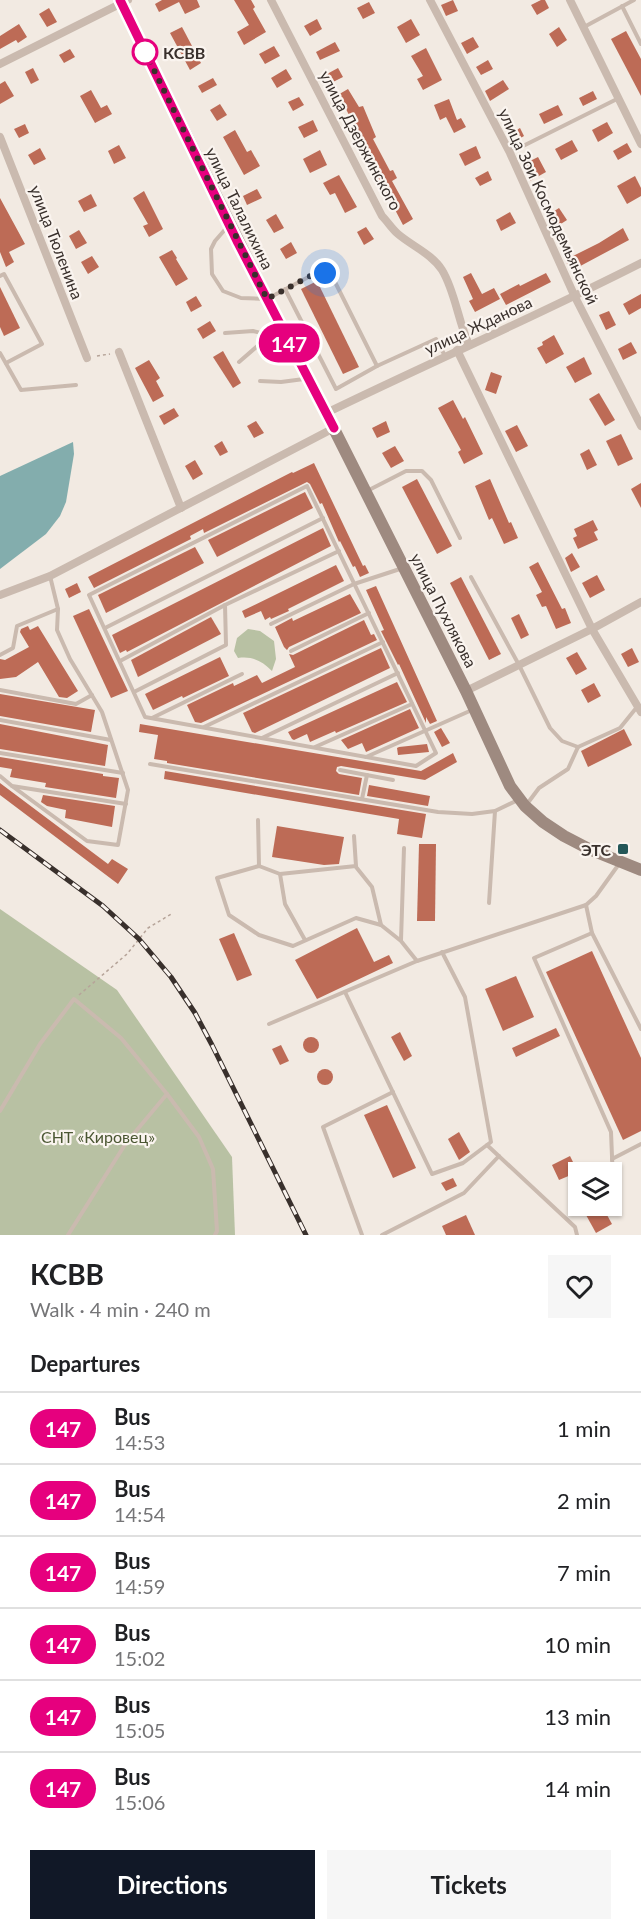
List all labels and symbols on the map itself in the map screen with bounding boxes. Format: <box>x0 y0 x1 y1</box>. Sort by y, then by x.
marker: КСВВ <box>132 39 158 65</box>
place label: КСВВ <box>163 43 205 62</box>
street label: улица Дзержинского <box>316 67 406 213</box>
street label: улица Зои Космодемьянской <box>495 105 603 307</box>
street label: улица Талалихина <box>202 144 278 272</box>
street label: улица Тюленина <box>26 182 88 302</box>
your location <box>310 258 340 288</box>
street label: улица Жданова <box>421 292 535 358</box>
line badge: 147 <box>254 324 324 362</box>
street label: улица Пухлякова <box>407 550 481 670</box>
place label: ЭТС <box>581 840 611 859</box>
marker: ЭТС <box>616 842 630 856</box>
park label: СНТ «Кировец» <box>41 1127 155 1146</box>

